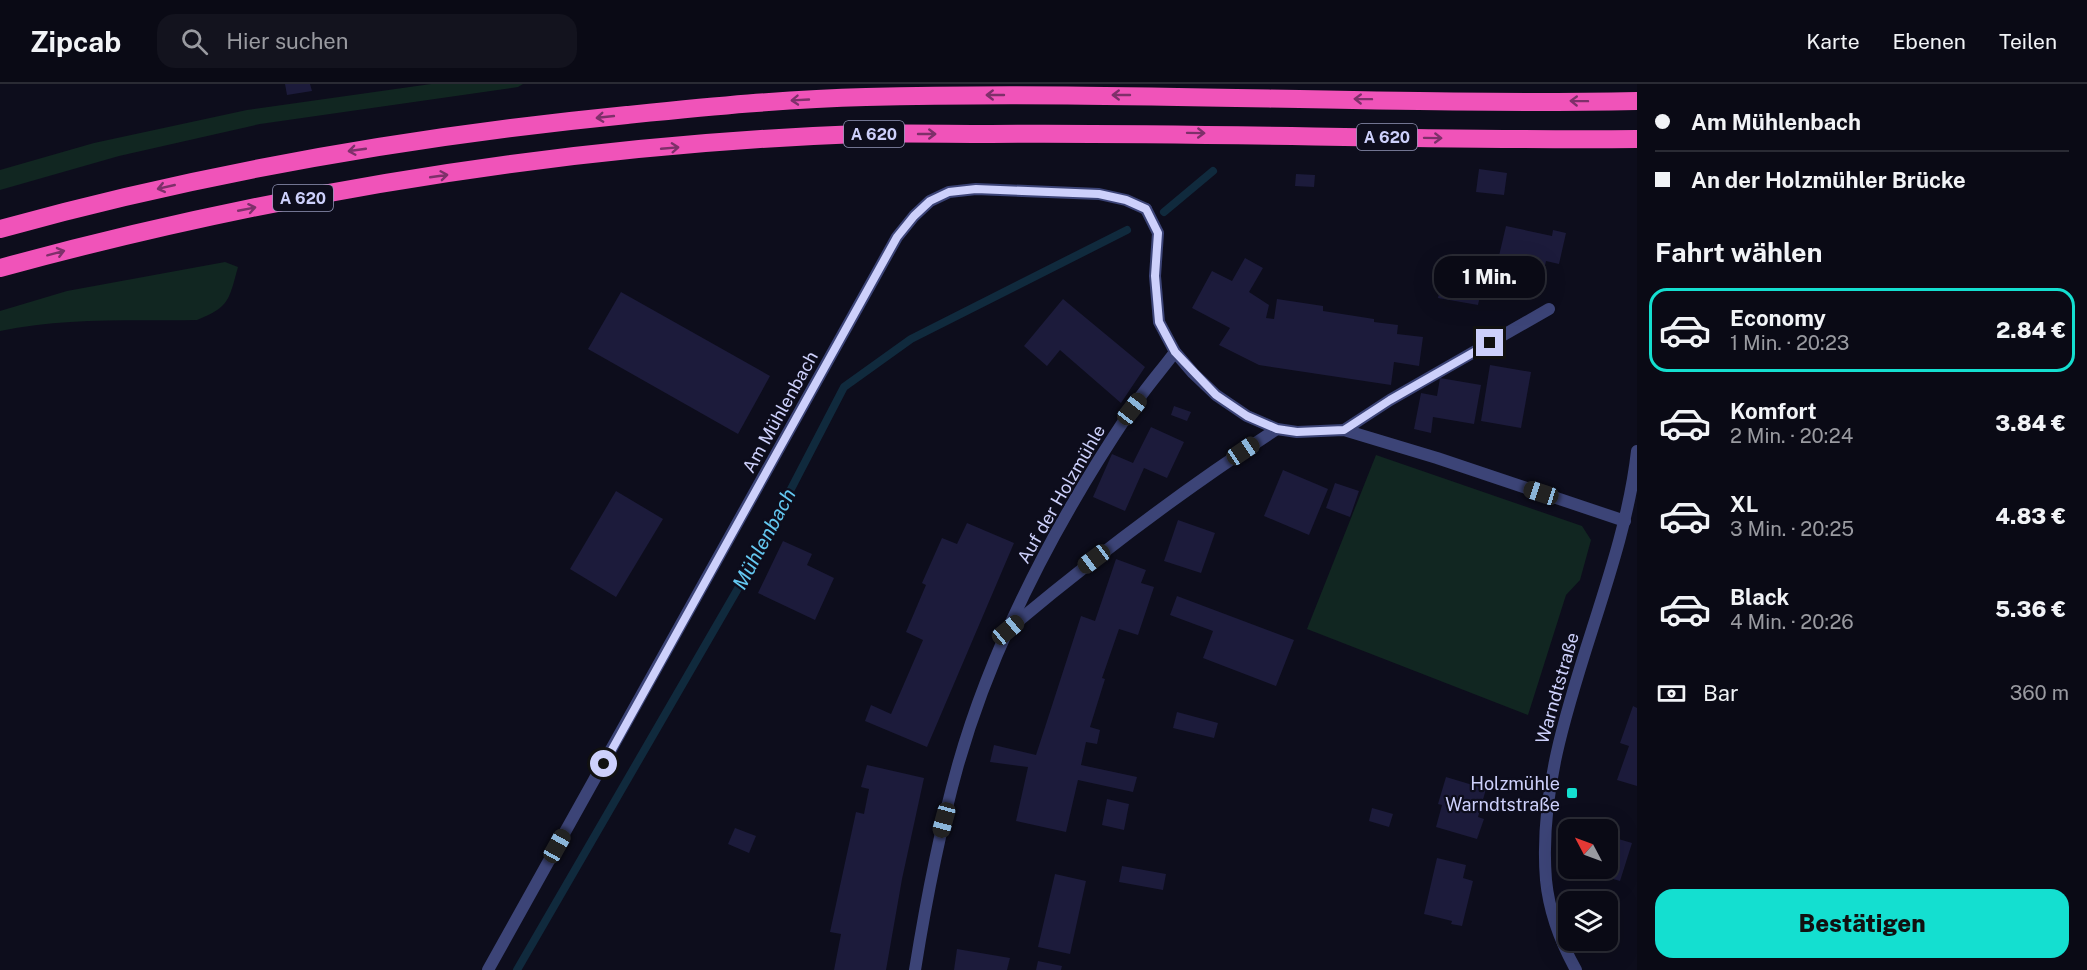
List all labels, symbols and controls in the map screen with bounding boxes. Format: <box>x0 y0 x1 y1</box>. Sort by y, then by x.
search box <box>157 14 577 68</box>
text: Zipcab <box>30 25 121 58</box>
icon: search <box>178 25 211 58</box>
text: Hier suchen <box>226 28 348 54</box>
text: Karte <box>1806 29 1860 54</box>
text: Ebenen <box>1893 29 1966 54</box>
text: Teilen <box>1999 29 2057 54</box>
one-way arrow <box>985 89 1005 101</box>
one-way arrow <box>1111 89 1131 101</box>
one-way arrow <box>1353 93 1373 105</box>
one-way arrow <box>790 95 810 106</box>
one-way arrow <box>1569 96 1589 107</box>
text: Am Mühlenbach <box>1691 109 1861 135</box>
one-way arrow <box>596 112 616 123</box>
road number: A 620 <box>844 121 904 147</box>
road number: A 620 <box>1357 124 1417 150</box>
one-way arrow <box>917 128 937 140</box>
one-way arrow <box>1186 128 1206 139</box>
one-way arrow <box>1423 132 1443 144</box>
one-way arrow <box>659 142 679 153</box>
one-way arrow <box>348 145 368 156</box>
text: An der Holzmühler Brücke <box>1691 167 1966 193</box>
one-way arrow <box>428 170 448 181</box>
one-way arrow <box>157 182 176 194</box>
road number: A 620 <box>273 185 333 211</box>
one-way arrow <box>236 203 256 214</box>
text: Fahrt wählen <box>1655 236 1823 268</box>
one-way arrow <box>47 246 66 258</box>
callout: 1 Min. <box>1434 256 1546 298</box>
text: 1 Min. <box>1462 265 1517 289</box>
icon: car <box>1658 303 1712 357</box>
text: Economy <box>1730 305 1826 331</box>
text: 2.84 € <box>1996 317 2066 343</box>
route end <box>1476 329 1503 356</box>
text: 1 Min. · 20:23 <box>1730 331 1849 355</box>
street label: Am Mühlenbach <box>738 348 822 476</box>
car <box>1114 389 1150 429</box>
icon: car <box>1658 396 1712 450</box>
text: Komfort <box>1730 398 1817 424</box>
text: 3.84 € <box>1995 410 2066 436</box>
street label: Auf der Holzmühle <box>1013 421 1109 567</box>
text: 2 Min. · 20:24 <box>1730 424 1853 448</box>
car <box>1223 433 1263 469</box>
car <box>1521 479 1561 507</box>
water label: Mühlenbach <box>727 484 801 594</box>
icon: car <box>1658 489 1712 543</box>
text: XL <box>1730 491 1758 517</box>
text: 4.83 € <box>1995 503 2066 529</box>
text: 3 Min. · 20:25 <box>1730 517 1854 541</box>
car <box>1074 541 1114 577</box>
icon: car <box>1658 582 1712 636</box>
text: Black <box>1730 584 1789 610</box>
text: 5.36 € <box>1995 596 2066 622</box>
text: 4 Min. · 20:26 <box>1730 610 1854 634</box>
car <box>988 612 1028 648</box>
street label: Warndtstraße <box>1531 630 1583 746</box>
icon: cash <box>1655 677 1688 710</box>
text: Bar <box>1703 680 1739 706</box>
text: 360 m <box>2010 681 2069 705</box>
route start <box>590 750 617 777</box>
place label: Holzmühle Warndtstraße <box>1445 773 1560 815</box>
marker: Holzmühle Warndtstraße <box>1565 786 1579 800</box>
car <box>931 800 957 840</box>
north arrow <box>1558 819 1618 879</box>
map controls <box>1558 819 1618 951</box>
car <box>540 826 574 866</box>
button: Bestätigen <box>1655 889 2069 958</box>
button: layers <box>1558 891 1618 951</box>

